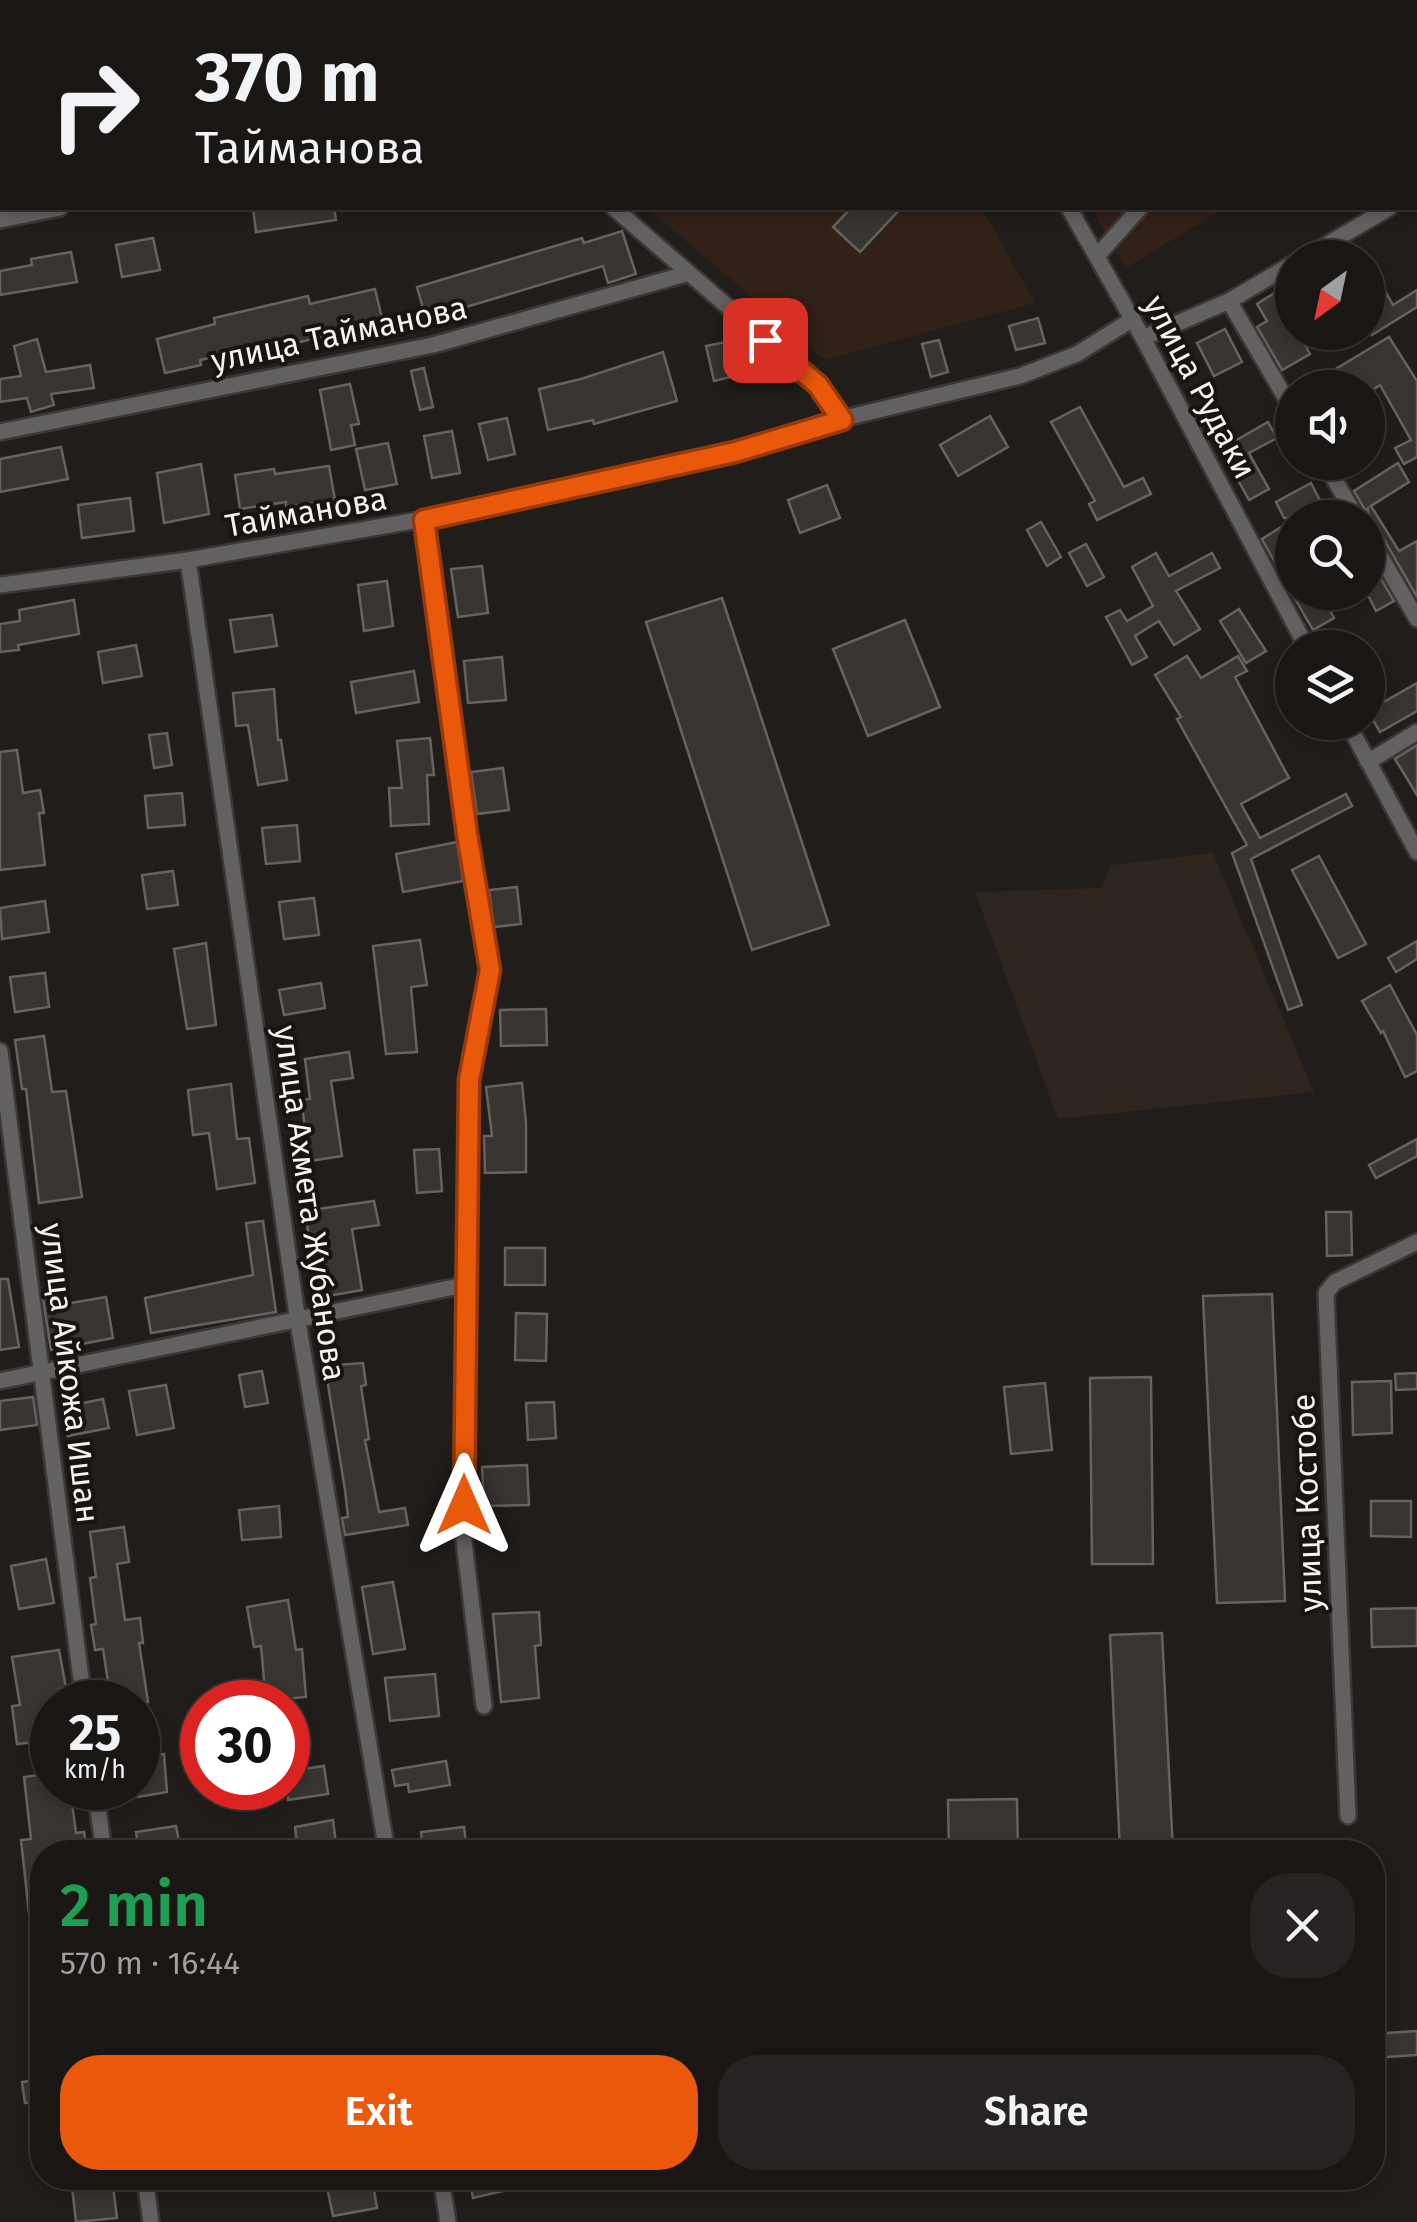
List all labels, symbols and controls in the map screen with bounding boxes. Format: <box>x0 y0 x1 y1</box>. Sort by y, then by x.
text: 370 m <box>195 36 380 120</box>
icon: right <box>30 40 160 170</box>
text: Тайманова <box>195 121 425 175</box>
north arrow <box>1275 240 1385 350</box>
map controls <box>1275 240 1385 740</box>
street label: улица Тайманова <box>207 288 471 380</box>
street label: улица Рудаки <box>1136 289 1264 485</box>
pin <box>723 298 808 383</box>
icon: arrive <box>738 313 793 368</box>
button: sound <box>1275 370 1385 480</box>
street label: Тайманова <box>222 479 390 545</box>
button: search <box>1275 500 1385 610</box>
button: layers <box>1275 630 1385 740</box>
street label: улица Ахмета Жубанова <box>266 1023 354 1383</box>
street label: улица Айкожа Ишан <box>33 1221 107 1525</box>
street label: улица Костобе <box>1284 1393 1330 1613</box>
position arrow <box>412 1453 516 1557</box>
speed limit sign: 30 <box>180 1680 310 1810</box>
text: 25 <box>69 1703 121 1763</box>
text: km/h <box>64 1755 126 1785</box>
text: 2 min <box>60 1870 208 1942</box>
button: close <box>1250 1873 1355 1978</box>
text: 570 m · 16:44 <box>60 1944 240 1982</box>
button: Exit <box>60 2055 698 2170</box>
button: Share <box>718 2055 1355 2170</box>

